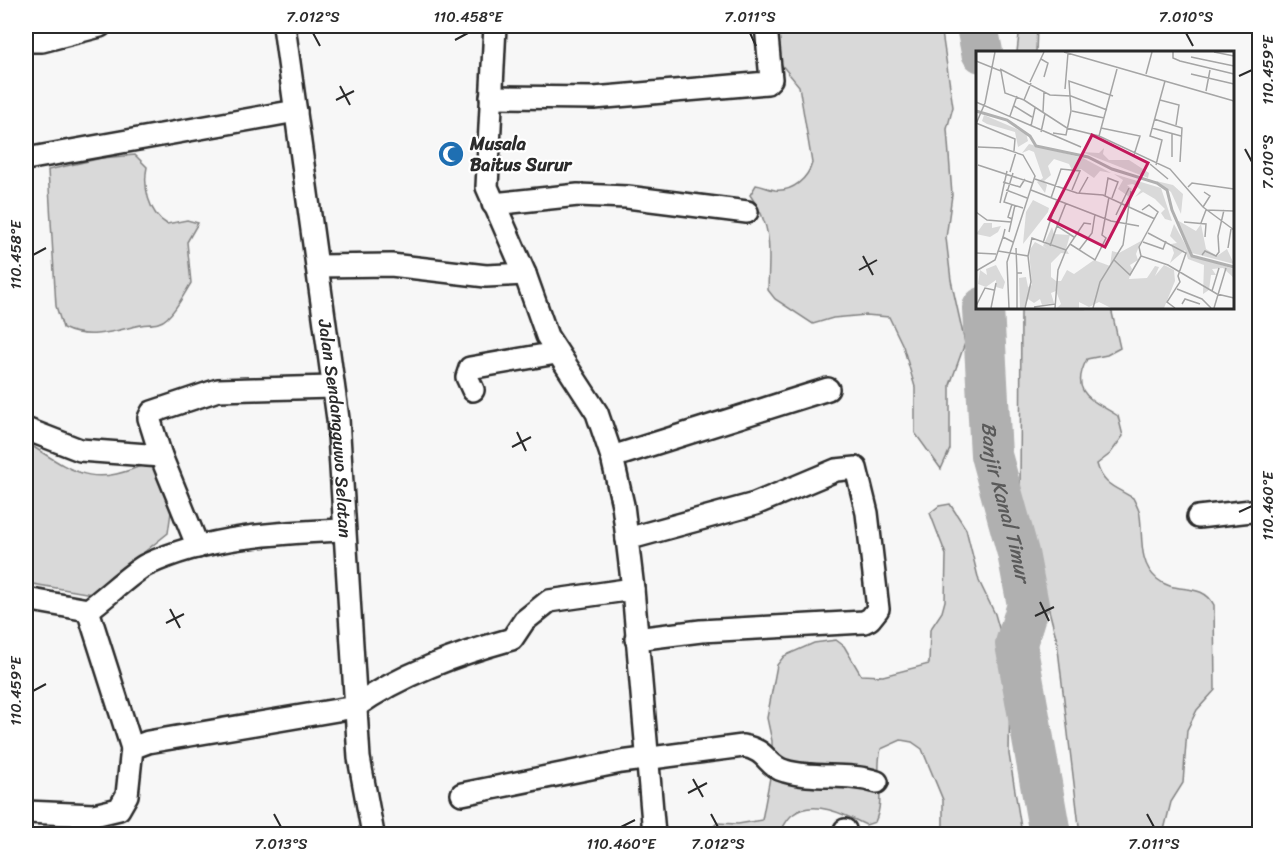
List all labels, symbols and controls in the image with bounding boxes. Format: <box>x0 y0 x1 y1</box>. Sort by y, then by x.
text: 7.012°S <box>286 4 340 30</box>
text: 110.458°E <box>433 4 504 30</box>
text: 7.011°S <box>724 4 776 30</box>
text: 7.010°S <box>1159 4 1214 30</box>
text: 110.459°E <box>1255 34 1281 105</box>
inset map <box>976 51 1234 309</box>
place label: Musala Baitus Surur <box>469 128 573 181</box>
text: 7.010°S <box>1255 134 1281 189</box>
mosque icon: Musala Baitus Surur <box>436 139 466 169</box>
text: 110.458°E <box>3 219 29 290</box>
street label: Jalan Sendangguwo Selatan <box>308 316 361 539</box>
water label: Banjir Kanal Timur <box>971 421 1041 588</box>
text: 110.460°E <box>1255 470 1281 541</box>
text: 110.459°E <box>3 655 29 726</box>
text: 7.013°S <box>254 831 308 857</box>
text: 110.460°E <box>586 831 657 857</box>
text: 7.012°S <box>691 831 745 857</box>
text: 7.011°S <box>1128 831 1180 857</box>

